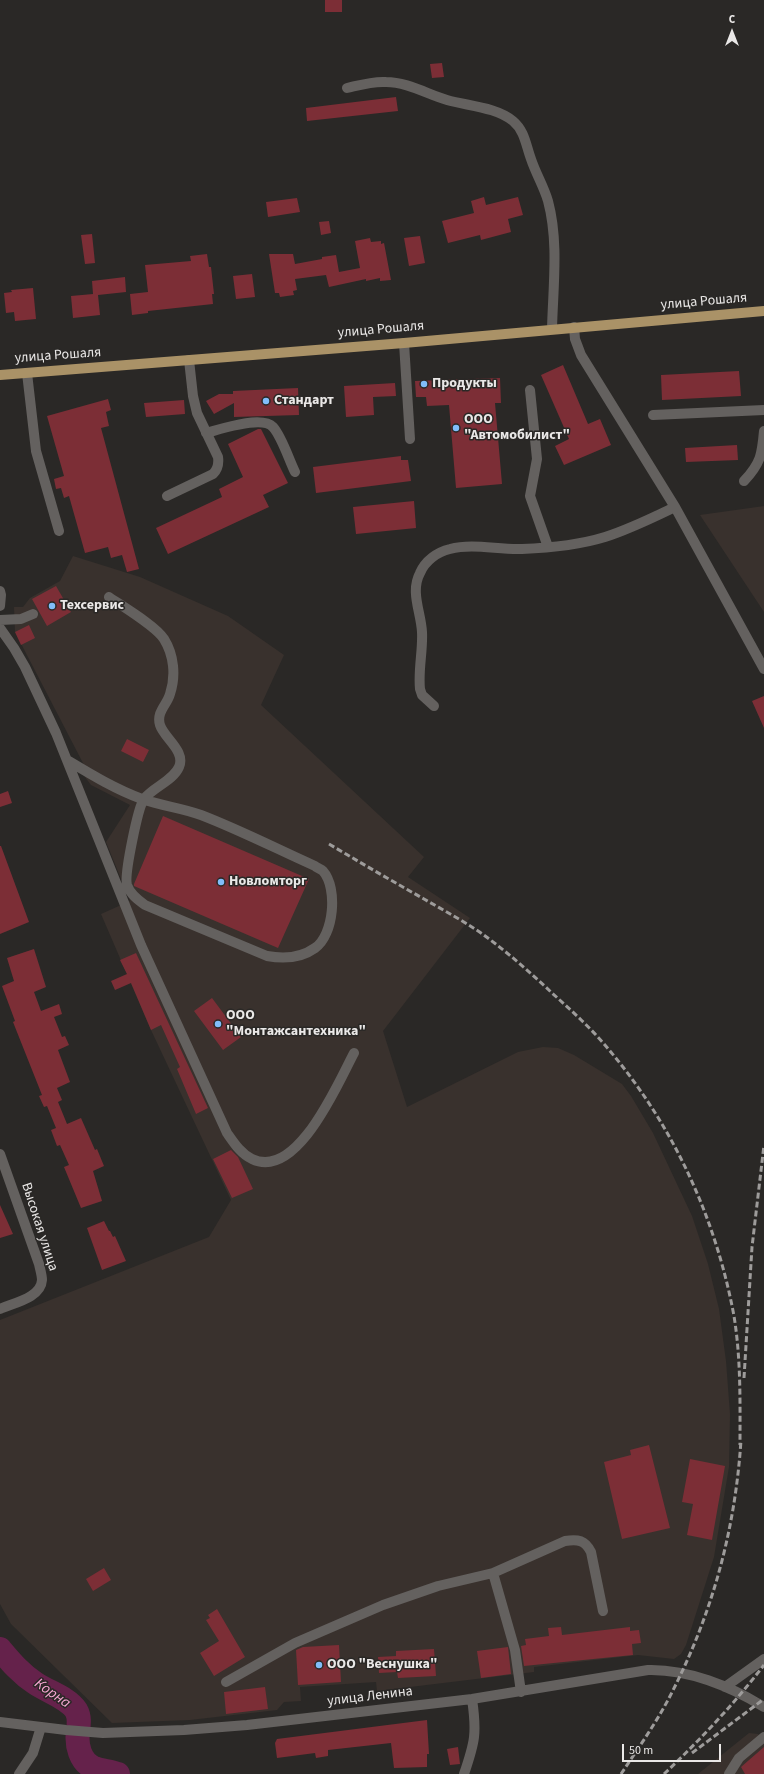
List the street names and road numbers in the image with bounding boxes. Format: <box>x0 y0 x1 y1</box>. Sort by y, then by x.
street label: улица Рошаля <box>660 290 748 314</box>
street label: улица Рошаля <box>337 318 425 342</box>
street label: улица Рошаля <box>14 345 102 367</box>
street label: Высокая улица <box>17 1181 61 1273</box>
street label: улица Ленина <box>326 1683 414 1711</box>

